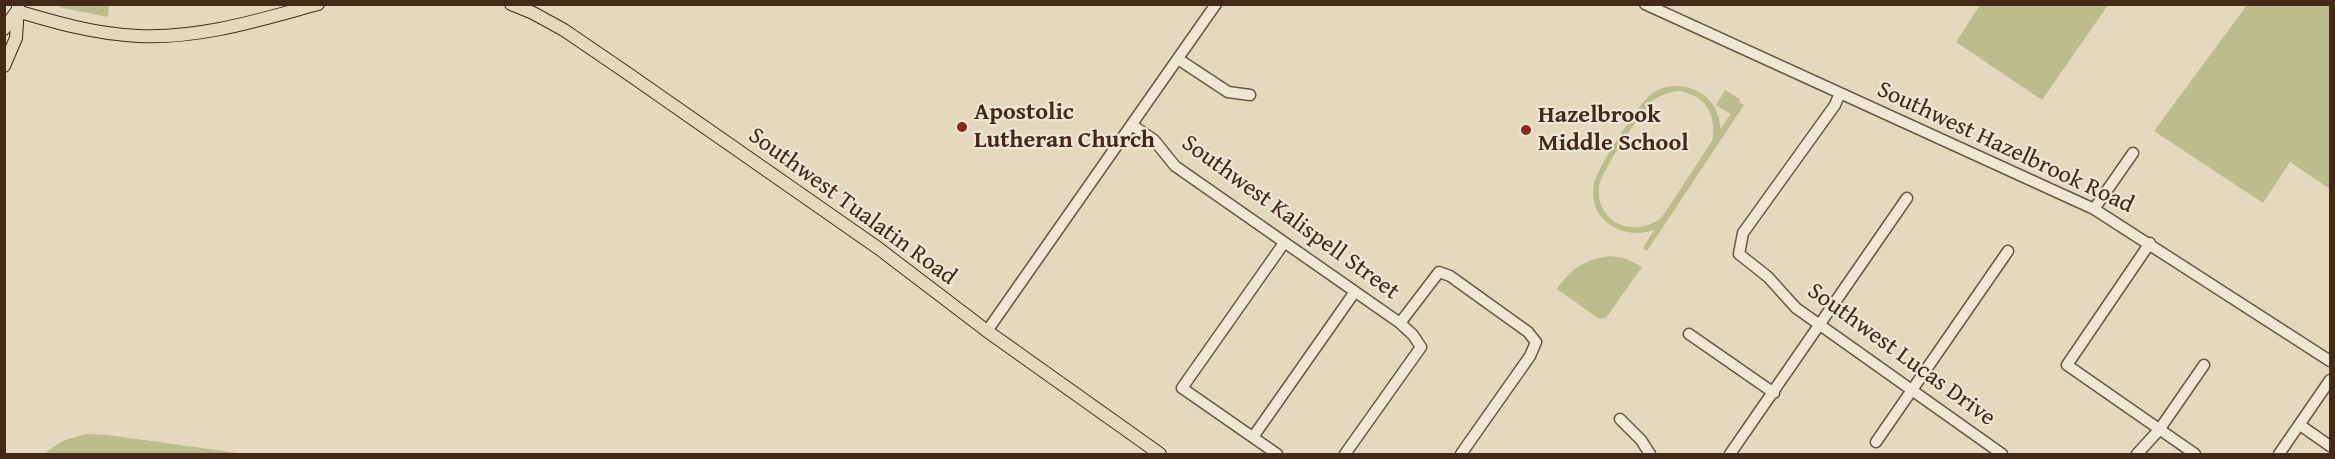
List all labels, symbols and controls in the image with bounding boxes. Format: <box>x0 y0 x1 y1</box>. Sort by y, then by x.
street label: Southwest Hazelbrook Road <box>1872 76 2138 220</box>
place label: Apostolic Lutheran Church <box>974 99 1155 155</box>
place label: Hazelbrook Middle School <box>1538 102 1689 158</box>
marker: Apostolic Lutheran Church <box>955 120 969 134</box>
street label: Southwest Tualatin Road <box>742 122 962 292</box>
marker: Hazelbrook Middle School <box>1519 123 1533 137</box>
street label: Southwest Kalispell Street <box>1175 129 1405 307</box>
street label: Southwest Lucas Drive <box>1801 277 2001 433</box>

